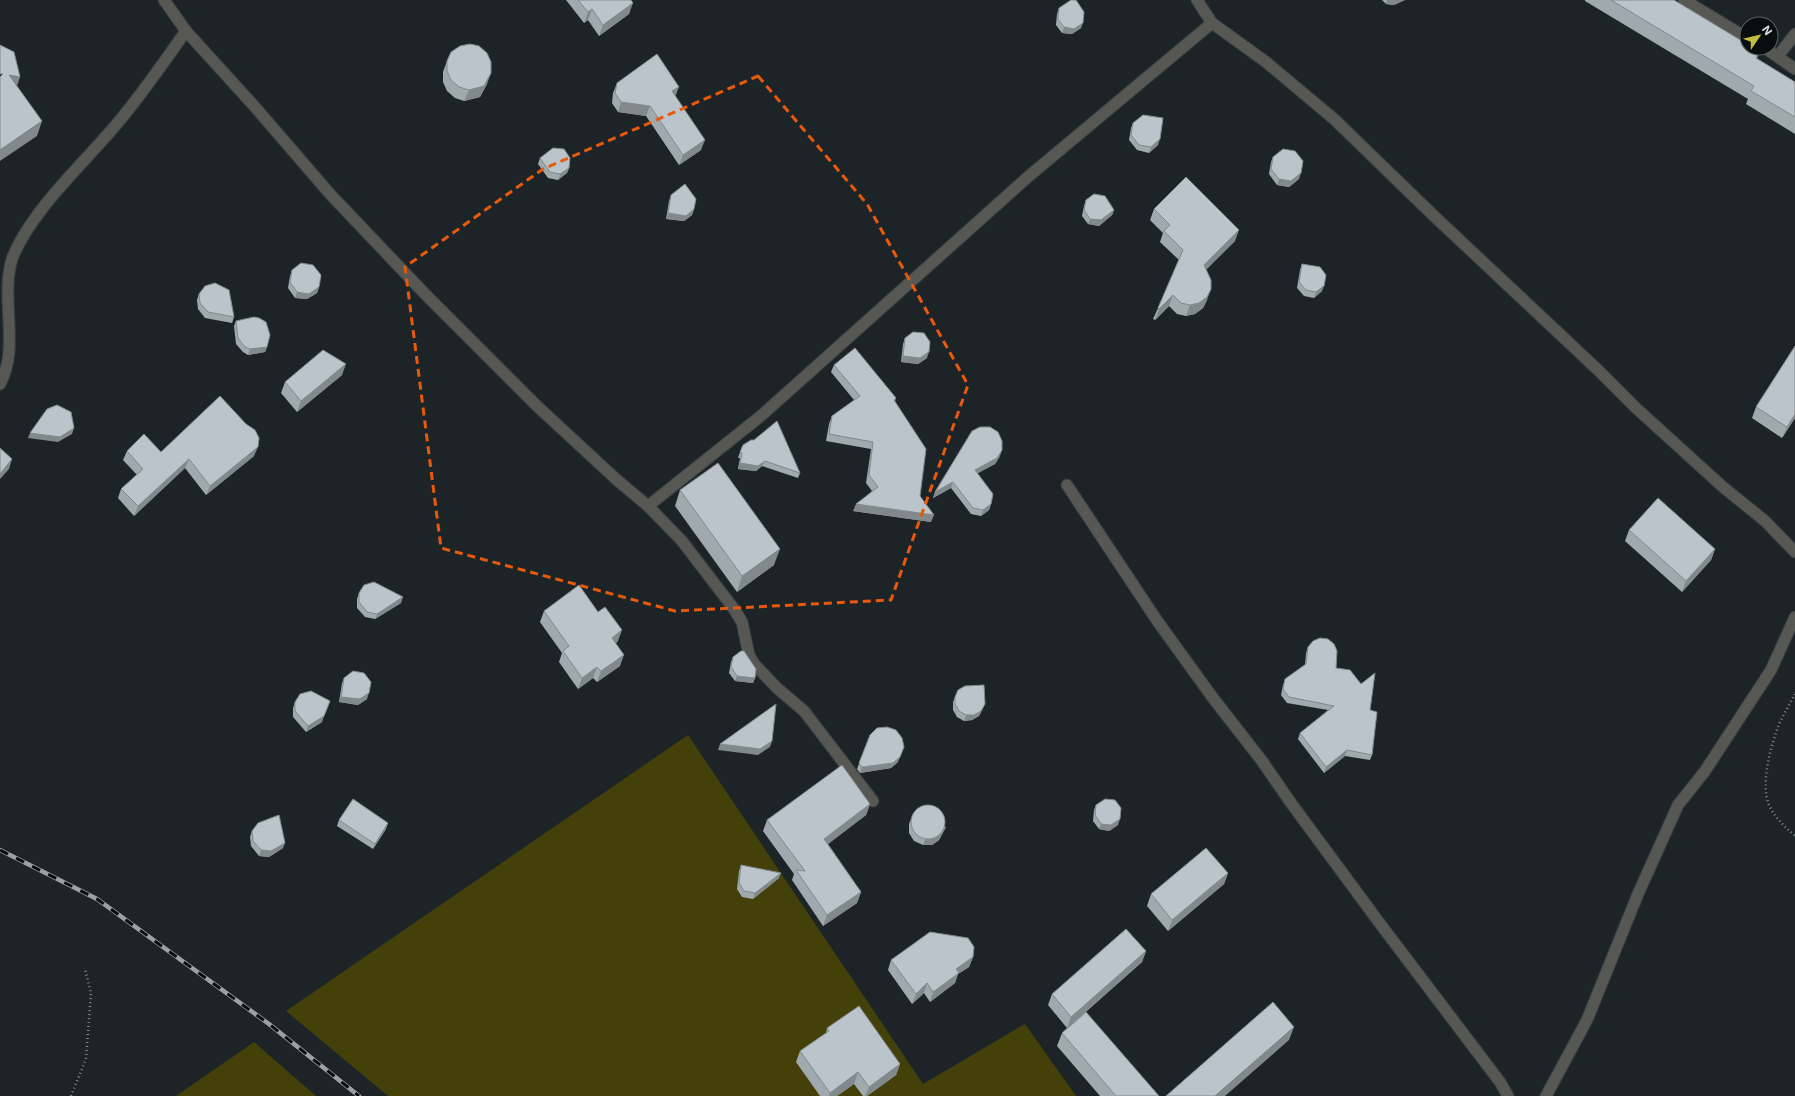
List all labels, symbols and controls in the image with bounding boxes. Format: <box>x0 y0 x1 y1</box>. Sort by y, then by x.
north arrow <box>1739 16 1779 56</box>
text: N <box>1759 23 1775 38</box>

